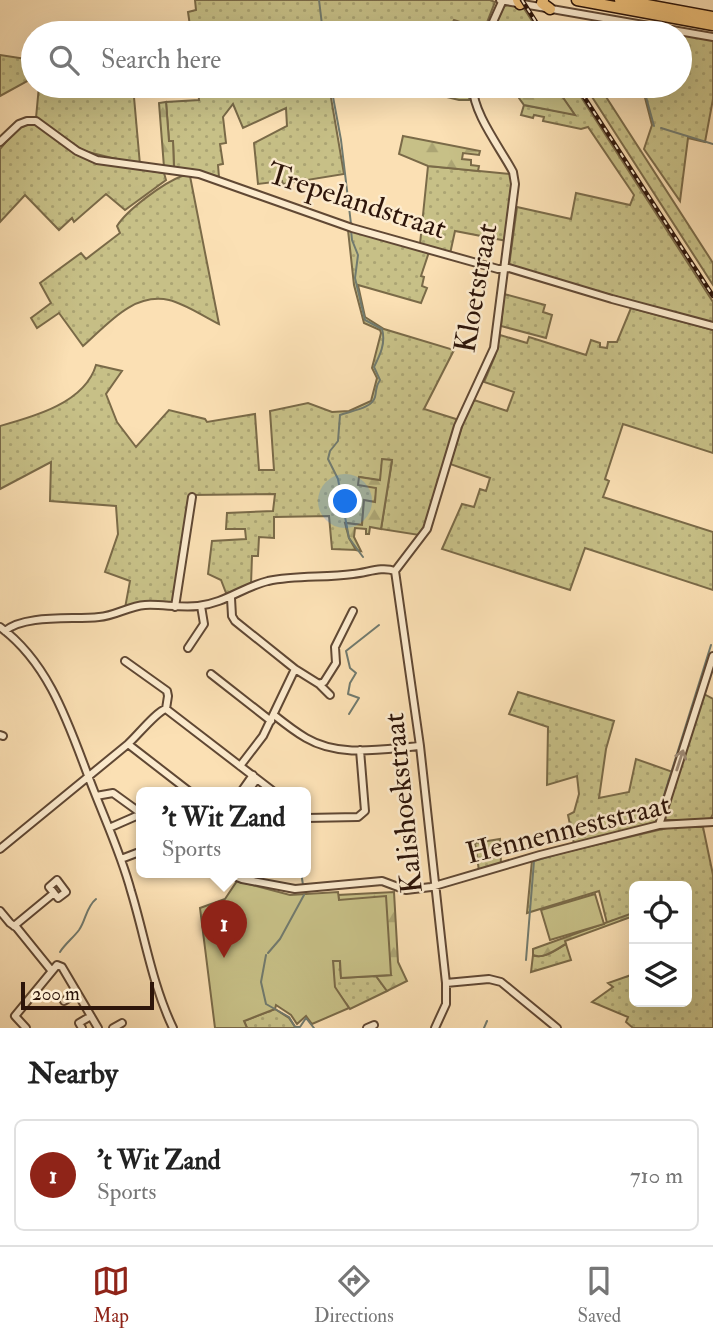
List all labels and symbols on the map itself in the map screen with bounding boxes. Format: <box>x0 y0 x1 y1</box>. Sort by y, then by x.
street label: Trepelandstraat <box>263 155 451 247</box>
street label: Kloetstraat <box>446 220 506 356</box>
your location <box>328 484 362 518</box>
street label: Kalishoekstraat <box>375 711 431 895</box>
one-way arrow <box>675 749 688 771</box>
street label: Hennenneststraat <box>462 786 674 872</box>
pin: 1 <box>201 900 247 958</box>
scale bar <box>21 979 154 1011</box>

